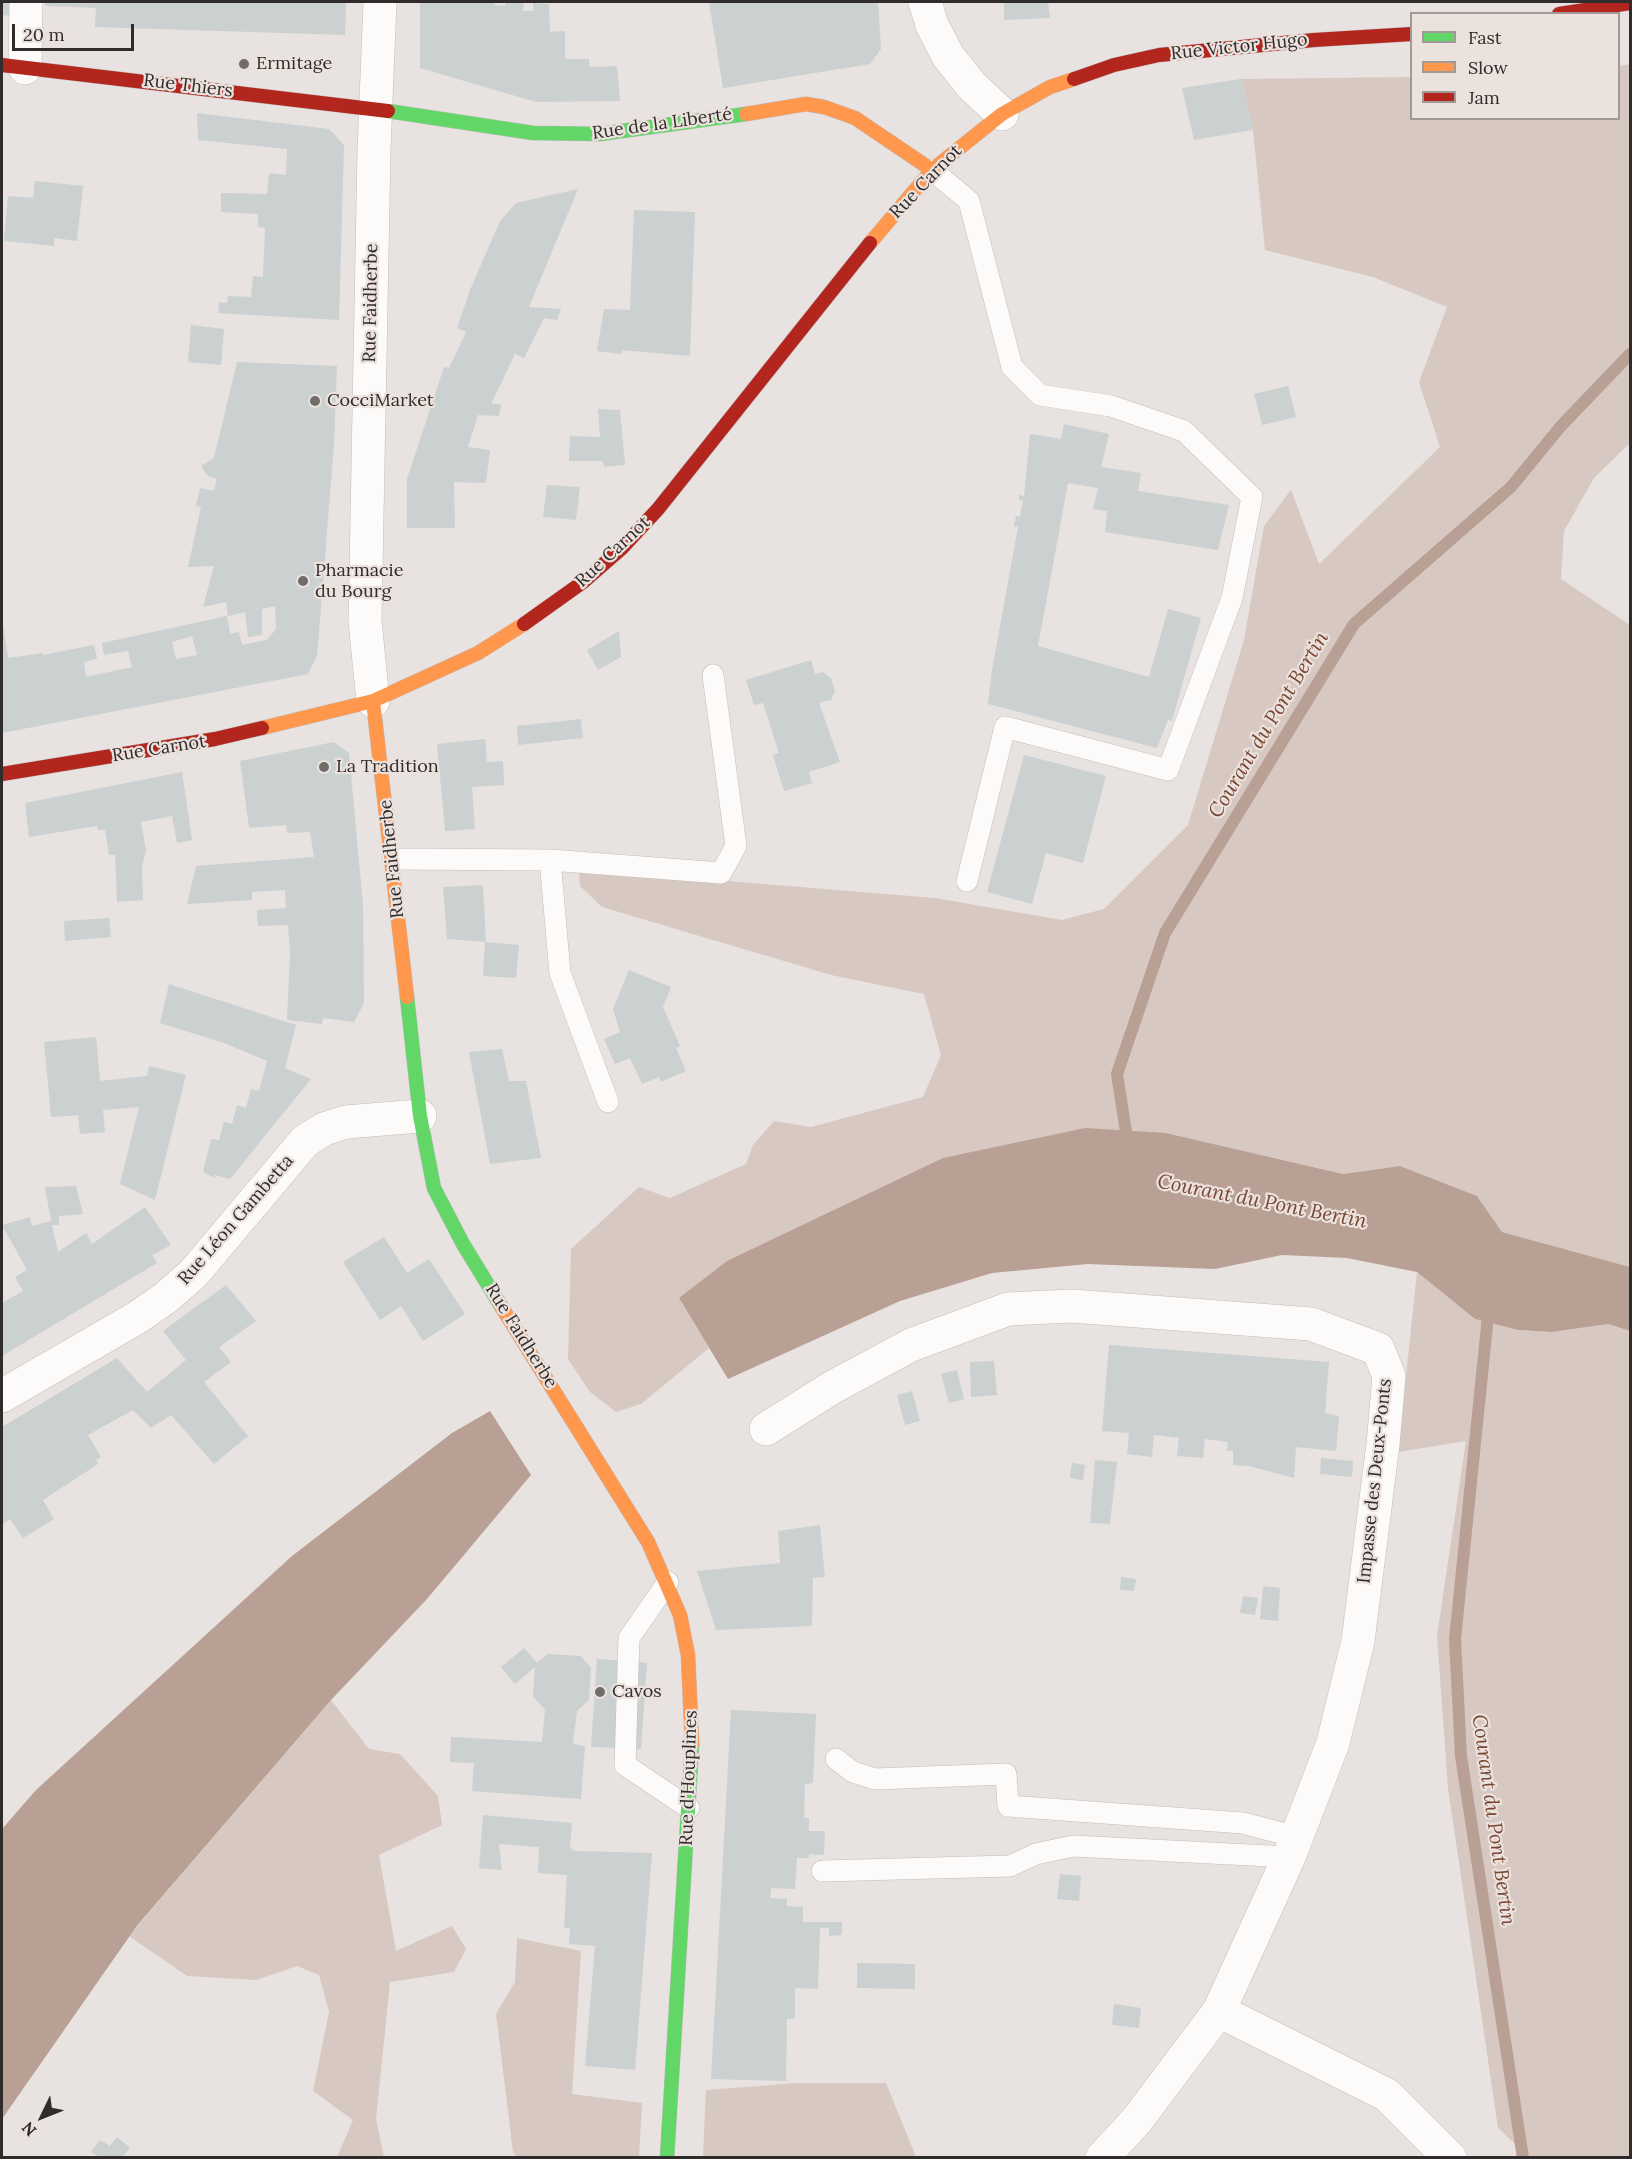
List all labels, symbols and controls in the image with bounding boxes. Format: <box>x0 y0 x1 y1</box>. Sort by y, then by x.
scale bar <box>15 12 136 50</box>
legend <box>1410 12 1620 120</box>
text: 20 m <box>23 23 65 46</box>
text: Fast <box>1468 26 1502 49</box>
street label: Rue Victor Hugo <box>1170 29 1308 65</box>
place label: Ermitage <box>256 53 332 75</box>
text: Slow <box>1468 56 1508 79</box>
marker: Ermitage <box>237 57 251 71</box>
street label: Rue Thiers <box>142 70 234 102</box>
text: Jam <box>1468 86 1500 109</box>
street label: Rue de la Liberté <box>591 103 733 145</box>
street label: Rue Carnot <box>885 140 967 224</box>
street label: Rue Faidherbe <box>359 243 383 363</box>
place label: CocciMarket <box>327 390 434 412</box>
marker: CocciMarket <box>308 394 322 408</box>
street label: Rue Carnot <box>571 512 655 592</box>
place label: Pharmacie du Bourg <box>315 560 403 602</box>
marker: Pharmacie du Bourg <box>296 574 310 588</box>
water label: Courant du Pont Bertin <box>1204 628 1334 822</box>
street label: Rue Carnot <box>111 731 207 767</box>
place label: La Tradition <box>336 756 439 778</box>
marker: La Tradition <box>317 760 331 774</box>
street label: Rue Faidherbe <box>375 799 409 919</box>
street label: Rue Léon Gambetta <box>174 1151 298 1289</box>
water label: Courant du Pont Bertin <box>1155 1170 1369 1234</box>
street label: Rue Faidherbe <box>480 1280 562 1392</box>
street label: Impasse des Deux-Ponts <box>1353 1378 1397 1584</box>
place label: Cavos <box>612 1681 662 1703</box>
marker: Cavos <box>593 1685 607 1699</box>
street label: Rue d'Houplines <box>676 1710 702 1846</box>
water label: Courant du Pont Bertin <box>1466 1713 1520 1927</box>
north arrow <box>12 2087 72 2147</box>
text: N <box>17 2118 40 2141</box>

